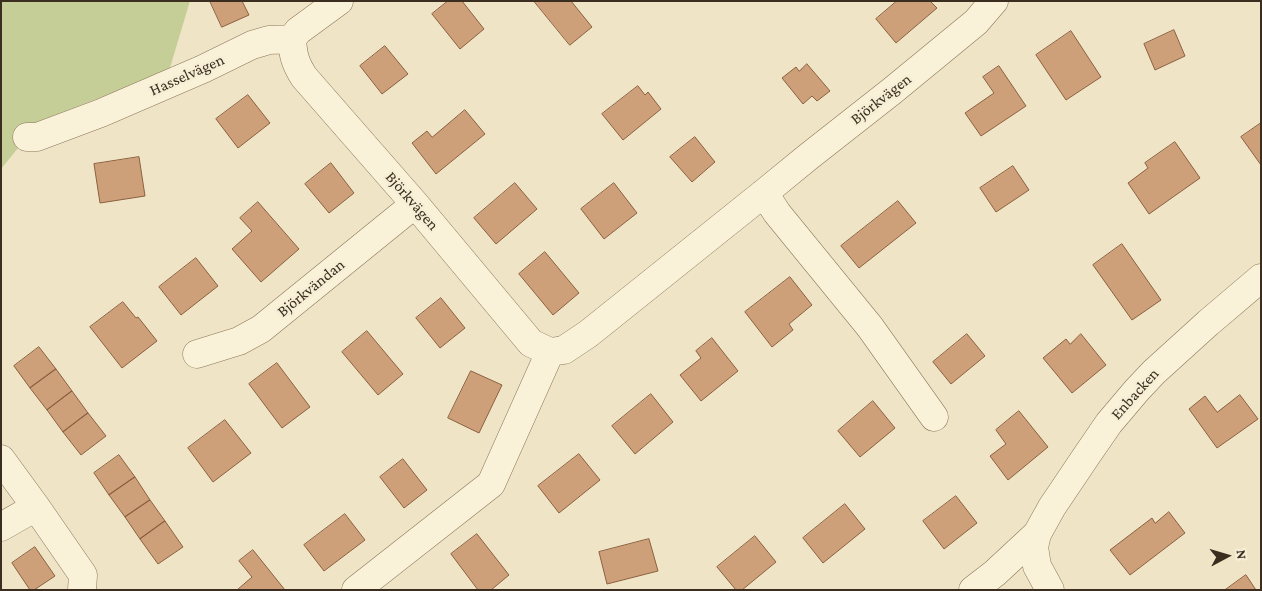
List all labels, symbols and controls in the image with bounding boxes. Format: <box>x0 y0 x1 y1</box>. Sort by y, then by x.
street label: Hasselvägen <box>147 50 227 100</box>
street label: Björkvägen <box>847 69 915 129</box>
street label: Björkvägen <box>381 168 443 234</box>
street label: Björkvändan <box>273 255 349 321</box>
street label: Enbacken <box>1107 364 1163 424</box>
north arrow <box>1202 531 1252 581</box>
text: N <box>1233 549 1250 560</box>

